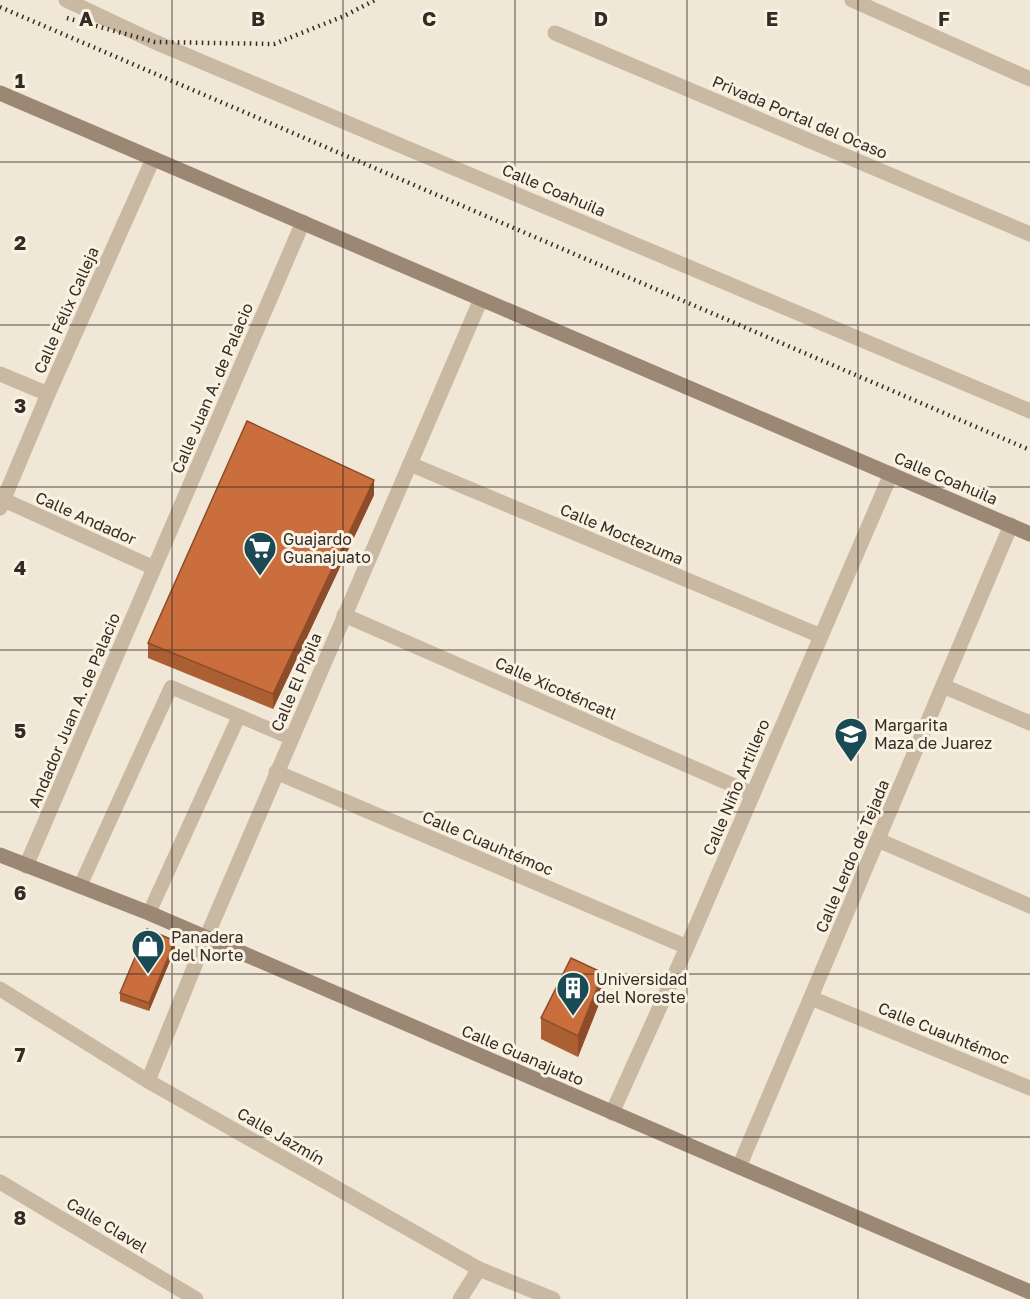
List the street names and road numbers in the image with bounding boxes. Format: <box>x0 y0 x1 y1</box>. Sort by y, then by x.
street label: Privada Portal del Ocaso <box>709 71 891 163</box>
street label: Calle Coahuila <box>499 159 609 221</box>
street label: Calle Félix Calleja <box>29 243 103 377</box>
street label: Calle Juan A. de Palacio <box>167 300 257 476</box>
street label: Calle Coahuila <box>891 447 1001 509</box>
street label: Calle Andador <box>32 487 140 549</box>
street label: Calle Moctezuma <box>557 499 687 569</box>
street label: Andador Juan A. de Palacio <box>24 610 124 810</box>
street label: Calle El Pípila <box>266 630 326 734</box>
street label: Calle Xicoténcatl <box>492 652 620 724</box>
street label: Calle Niño Artillero <box>698 716 774 858</box>
street label: Calle Lerdo de Tejada <box>811 777 893 935</box>
street label: Calle Cuauhtémoc <box>419 806 557 880</box>
street label: Calle Cuauhtémoc <box>875 997 1013 1069</box>
street label: Calle Guanajuato <box>459 1020 587 1090</box>
street label: Calle Jazmín <box>234 1103 328 1169</box>
street label: Calle Clavel <box>63 1193 151 1257</box>

